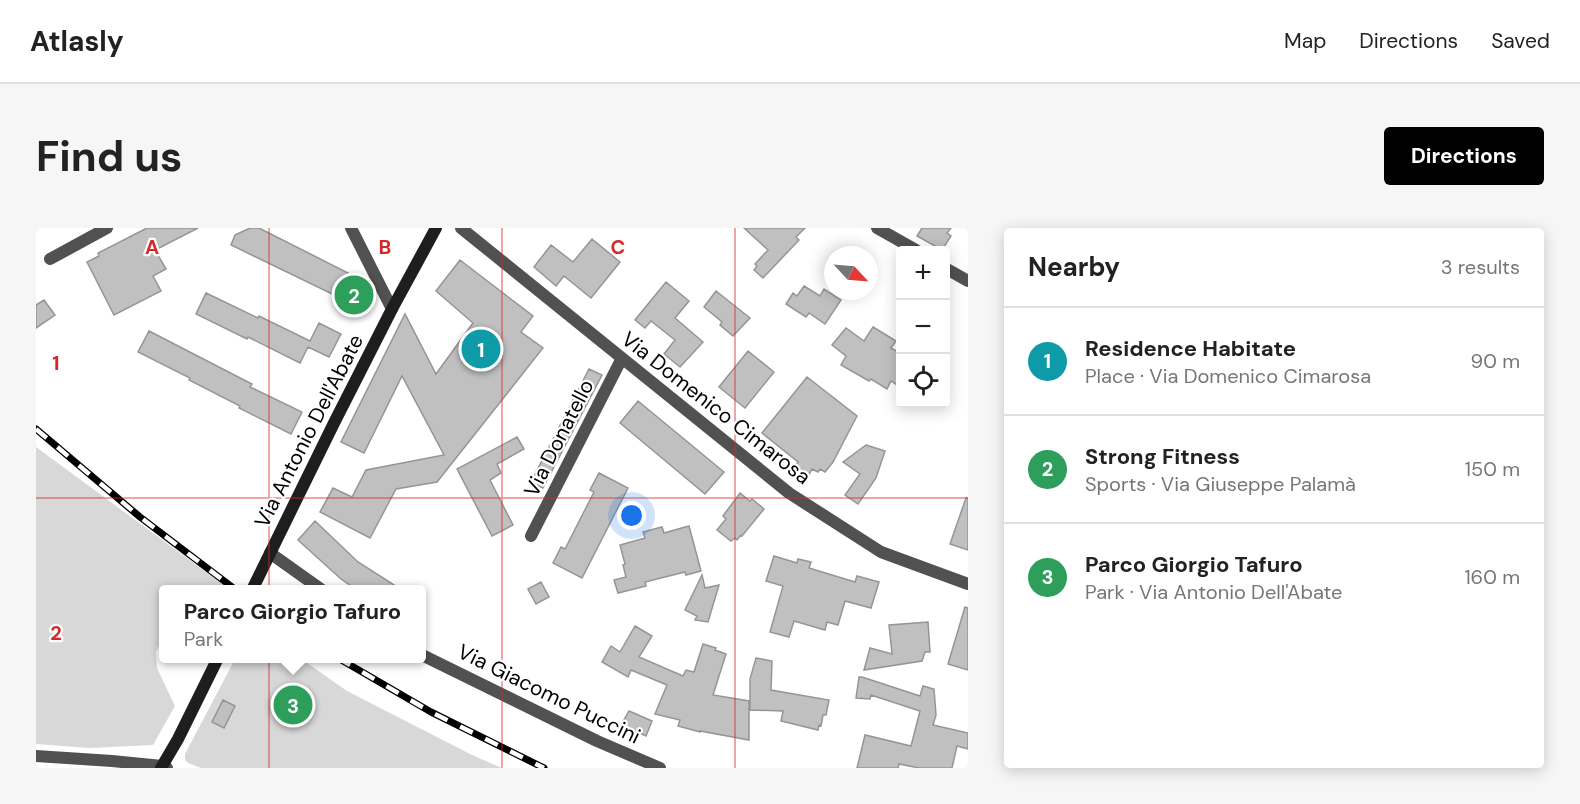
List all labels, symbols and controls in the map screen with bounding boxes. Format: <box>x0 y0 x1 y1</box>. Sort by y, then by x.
text: Atlasly <box>30 23 124 60</box>
text: Map <box>1284 27 1326 55</box>
text: Directions <box>1359 27 1458 55</box>
text: Saved <box>1491 27 1550 55</box>
button: Directions <box>1384 127 1544 185</box>
text: Find us <box>36 129 182 184</box>
text: A <box>145 234 159 260</box>
text: B <box>379 234 391 260</box>
text: C <box>611 234 625 260</box>
north arrow <box>824 246 878 300</box>
map controls <box>896 246 950 408</box>
button: + <box>896 246 950 300</box>
text: Nearby <box>1028 250 1120 284</box>
text: 3 results <box>1441 254 1520 280</box>
pin: 2 <box>334 272 374 318</box>
button: − <box>896 300 950 354</box>
street label: Via Domenico Cimarosa <box>616 325 816 491</box>
pin: 1 <box>462 326 500 372</box>
street label: Via Antonio Dell'Abate <box>248 329 370 532</box>
text: Residence Habitate <box>1085 334 1296 363</box>
text: 1 <box>1044 348 1051 374</box>
text: 90 m <box>1471 348 1520 374</box>
text: 1 <box>52 350 60 376</box>
button: locate <box>896 354 950 408</box>
text: Place · Via Domenico Cimarosa <box>1085 363 1371 389</box>
street label: Via Donatello <box>517 375 601 501</box>
text: Strong Fitness <box>1085 442 1240 471</box>
text: 2 <box>1042 456 1053 482</box>
text: 150 m <box>1465 456 1520 482</box>
text: Sports · Via Giuseppe Palamà <box>1085 471 1356 497</box>
your location <box>617 501 646 530</box>
text: Parco Giorgio Tafuro <box>1085 550 1303 579</box>
text: 3 <box>1041 564 1054 590</box>
text: 160 m <box>1464 564 1520 590</box>
text: Park · Via Antonio Dell'Abate <box>1085 579 1342 605</box>
popup <box>159 585 426 663</box>
text: Parco Giorgio Tafuro <box>184 597 401 626</box>
text: 2 <box>50 620 62 646</box>
text: Park <box>184 626 223 652</box>
street label: Via Giacomo Puccini <box>453 638 645 750</box>
pin: 3 <box>274 682 312 728</box>

